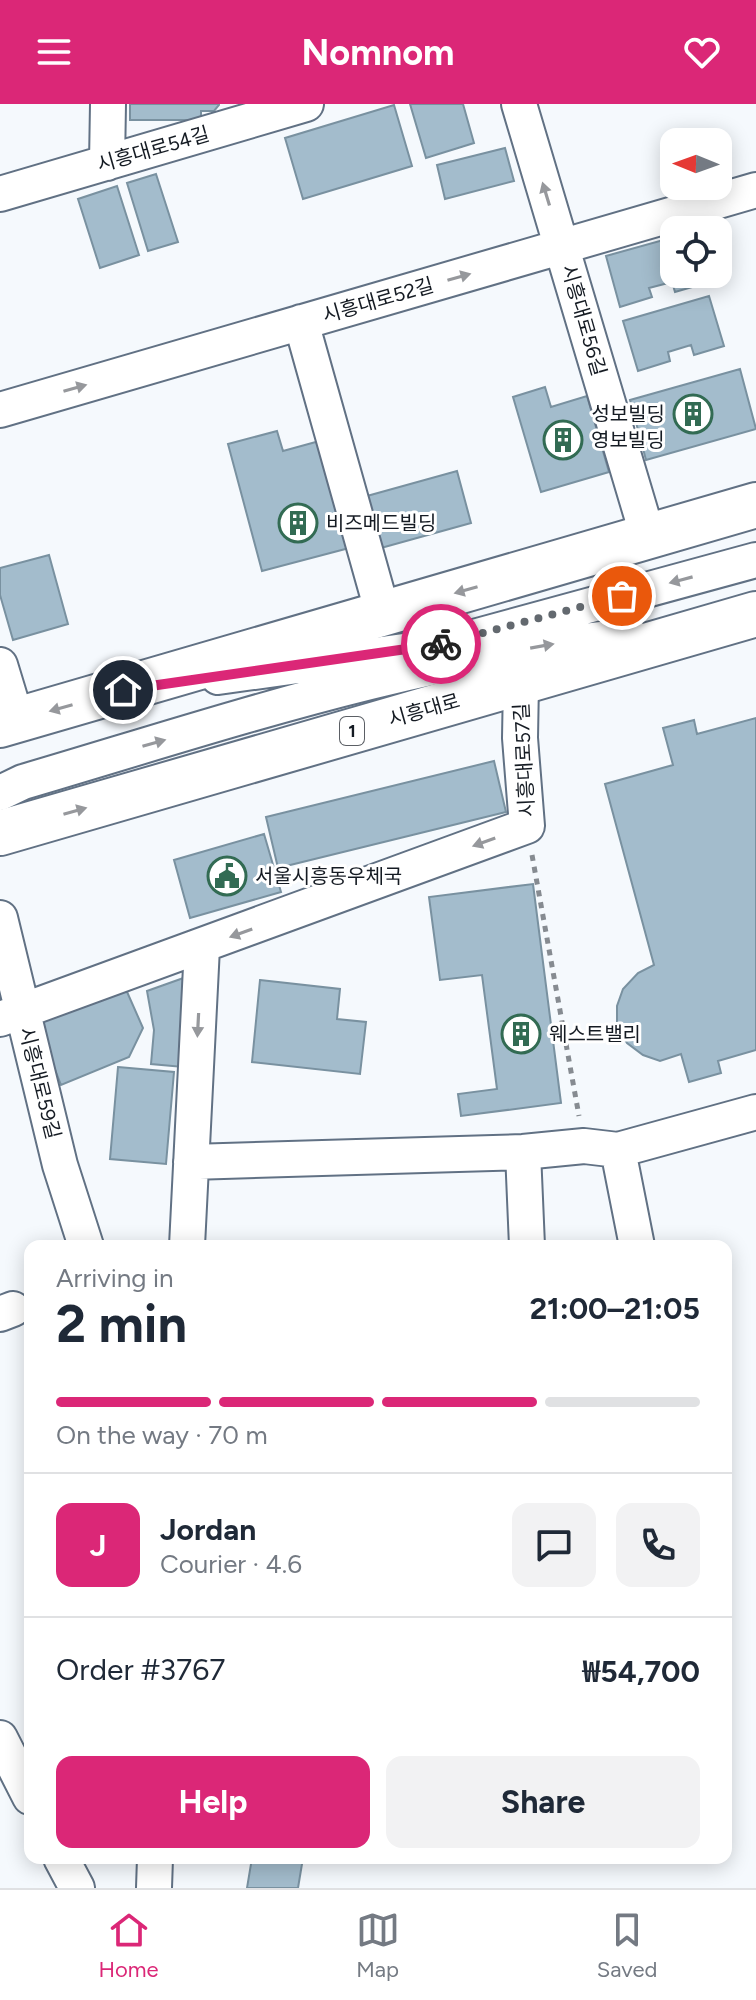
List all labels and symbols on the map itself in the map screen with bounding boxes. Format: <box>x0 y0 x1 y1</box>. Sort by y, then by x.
street label: 시흥대로54길 <box>94 121 212 177</box>
north arrow <box>660 128 732 200</box>
one-way arrow <box>539 181 552 205</box>
street label: 시흥대로56길 <box>557 262 611 378</box>
one-way arrow <box>447 270 472 282</box>
street label: 시흥대로52길 <box>320 273 436 327</box>
one-way arrow <box>63 381 87 394</box>
building icon: 성보빌딩 <box>672 393 714 435</box>
place label: 성보빌딩 <box>591 402 665 426</box>
building icon: 영보빌딩 <box>542 419 584 461</box>
place label: 영보빌딩 <box>591 428 665 452</box>
building icon: 비즈메드빌딩 <box>277 502 319 544</box>
place label: 비즈메드빌딩 <box>326 511 436 535</box>
pin <box>588 562 656 630</box>
one-way arrow <box>668 574 692 587</box>
one-way arrow <box>454 584 478 597</box>
courier <box>401 604 481 684</box>
one-way arrow <box>529 639 554 652</box>
pin <box>89 656 157 724</box>
street label: 시흥대로 <box>385 688 463 732</box>
one-way arrow <box>49 702 73 715</box>
street label: 시흥대로57길 <box>509 702 539 818</box>
road number: 1 <box>340 717 364 745</box>
one-way arrow <box>142 736 166 749</box>
one-way arrow <box>63 804 87 817</box>
one-way arrow <box>472 836 496 849</box>
public building icon: 서울시흥동우체국 <box>206 855 248 897</box>
place label: 서울시흥동우체국 <box>255 864 402 888</box>
one-way arrow <box>228 927 252 940</box>
one-way arrow <box>191 1013 204 1038</box>
building icon: 웨스트밸리 <box>500 1013 542 1055</box>
place label: 웨스트밸리 <box>549 1022 641 1046</box>
street label: 시흥대로59길 <box>14 1024 66 1142</box>

